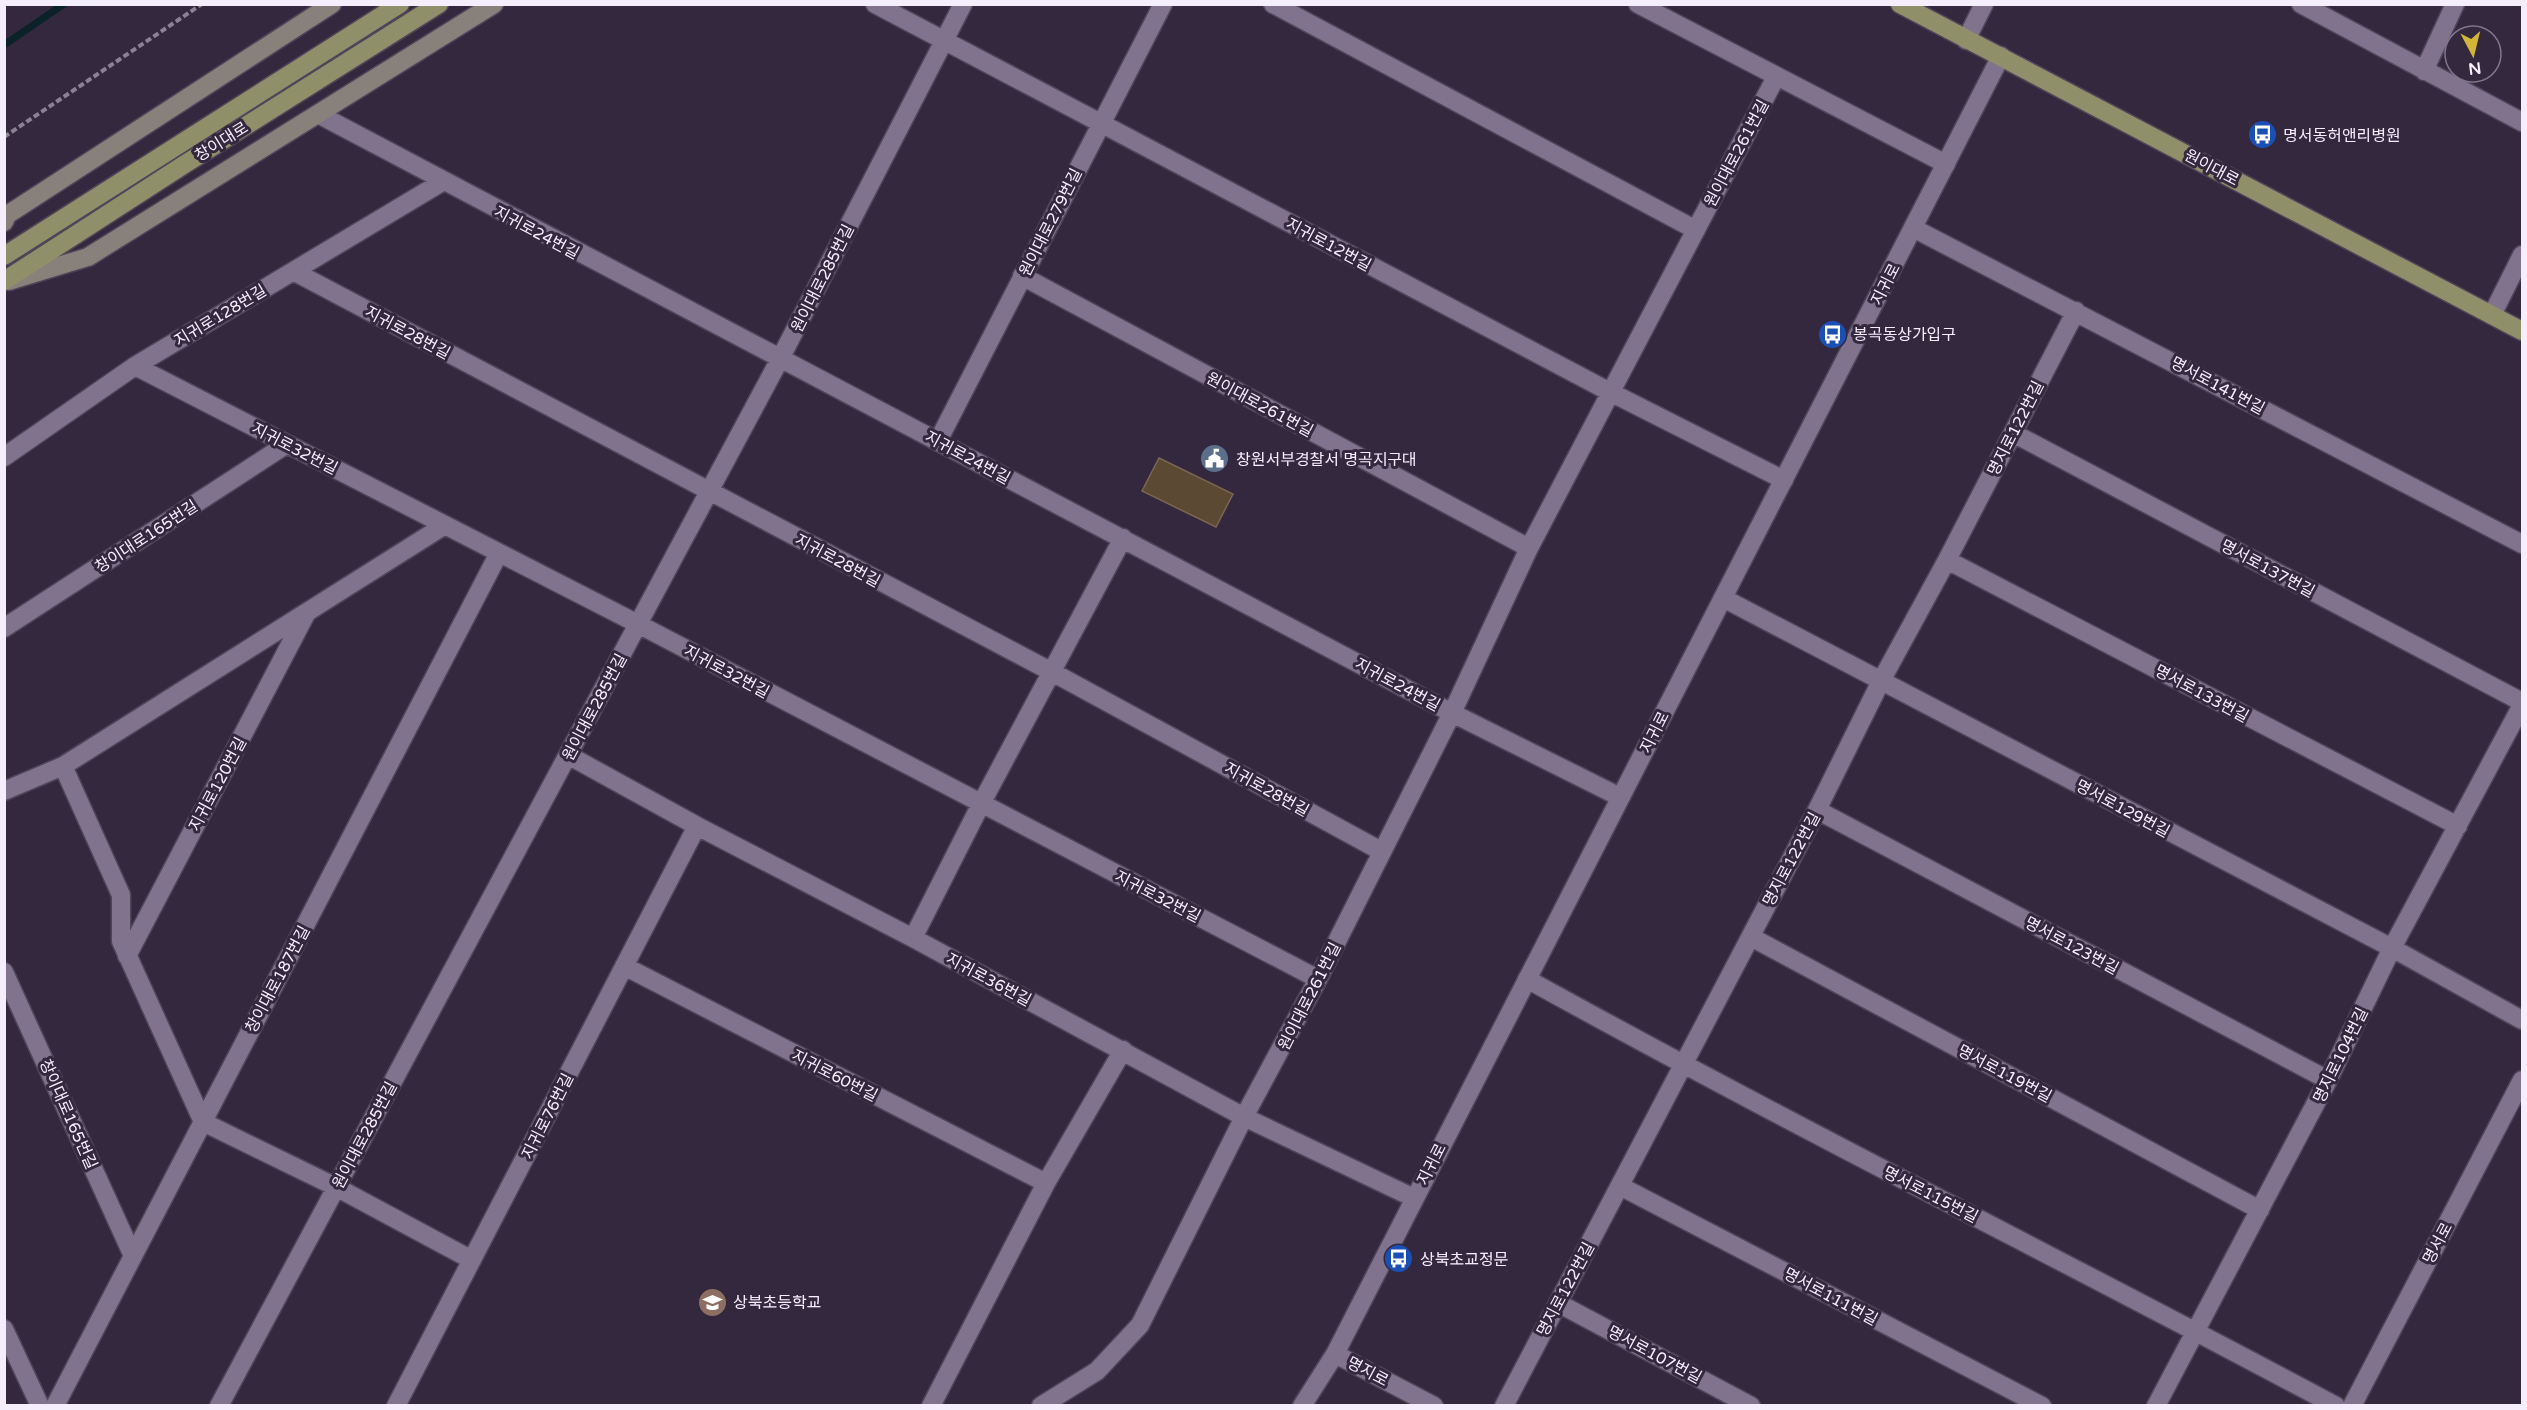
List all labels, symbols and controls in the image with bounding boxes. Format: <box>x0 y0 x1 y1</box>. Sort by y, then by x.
north arrow <box>2443 24 2503 84</box>
text: N <box>2467 57 2482 79</box>
street label: 원이대로261번길 <box>1700 96 1774 210</box>
street label: 창이대로 <box>191 118 252 166</box>
bus stop icon: 명서동허앤리병원 <box>2246 119 2278 151</box>
place label: 명서동허앤리병원 <box>2283 126 2401 146</box>
street label: 원이대로 <box>2181 145 2242 191</box>
street label: 원이대로279번길 <box>1015 165 1087 280</box>
street label: 지귀로24번길 <box>490 202 583 264</box>
street label: 지귀로12번길 <box>1282 214 1375 276</box>
street label: 원이대로285번길 <box>787 221 859 336</box>
street label: 지귀로 <box>1867 260 1905 309</box>
street label: 지귀로128번길 <box>171 281 270 351</box>
street label: 지귀로28번길 <box>361 302 454 364</box>
bus stop icon: 봉곡동상가입구 <box>1816 318 1848 350</box>
place label: 봉곡동상가입구 <box>1853 325 1956 345</box>
street label: 명서로141번길 <box>2167 353 2268 419</box>
street label: 원이대로261번길 <box>1203 368 1317 442</box>
street label: 명지로122번길 <box>1983 378 2048 479</box>
street label: 지귀로32번길 <box>248 419 341 479</box>
street label: 지귀로24번길 <box>921 427 1014 489</box>
public building icon: 창원서부경찰서 명곡지구대 <box>1199 443 1231 475</box>
place label: 창원서부경찰서 명곡지구대 <box>1236 450 1417 470</box>
street label: 창이대로165번길 <box>91 496 202 577</box>
street label: 지귀로28번길 <box>791 530 884 592</box>
street label: 명서로137번길 <box>2217 536 2318 602</box>
street label: 지귀로32번길 <box>680 641 773 703</box>
street label: 원이대로285번길 <box>558 650 632 764</box>
street label: 지귀로24번길 <box>1351 654 1444 716</box>
street label: 명서로133번길 <box>2151 661 2252 727</box>
street label: 지귀로 <box>1636 708 1674 757</box>
street label: 지귀로120번길 <box>185 734 251 835</box>
street label: 지귀로28번길 <box>1221 758 1312 821</box>
street label: 명서로129번길 <box>2072 776 2173 842</box>
street label: 명지로122번길 <box>1759 809 1825 910</box>
street label: 지귀로32번길 <box>1111 867 1204 927</box>
street label: 명서로123번길 <box>2021 913 2122 979</box>
street label: 창이대로187번길 <box>241 922 315 1036</box>
street label: 원이대로261번길 <box>1274 939 1346 1054</box>
street label: 지귀로36번길 <box>942 949 1035 1011</box>
street label: 명지로104번길 <box>2309 1004 2373 1106</box>
street label: 명서로119번길 <box>1954 1041 2055 1107</box>
street label: 지귀로60번길 <box>788 1046 881 1106</box>
street label: 창이대로165번길 <box>35 1056 101 1173</box>
street label: 지귀로76번길 <box>518 1070 578 1163</box>
street label: 원이대로285번길 <box>328 1078 402 1192</box>
street label: 지귀로 <box>1413 1140 1451 1189</box>
street label: 명서로115번길 <box>1880 1162 1981 1227</box>
street label: 명서로 <box>2419 1219 2457 1268</box>
street label: 명지로122번길 <box>1533 1239 1599 1340</box>
bus stop icon: 상북초교정문 <box>1383 1243 1415 1275</box>
place label: 상북초교정문 <box>1420 1250 1509 1270</box>
street label: 명서로111번길 <box>1780 1264 1881 1330</box>
school or university icon: 상북초등학교 <box>696 1286 728 1318</box>
place label: 상북초등학교 <box>733 1293 821 1313</box>
street label: 명서로107번길 <box>1604 1322 1705 1388</box>
street label: 명지로 <box>1343 1353 1392 1391</box>

